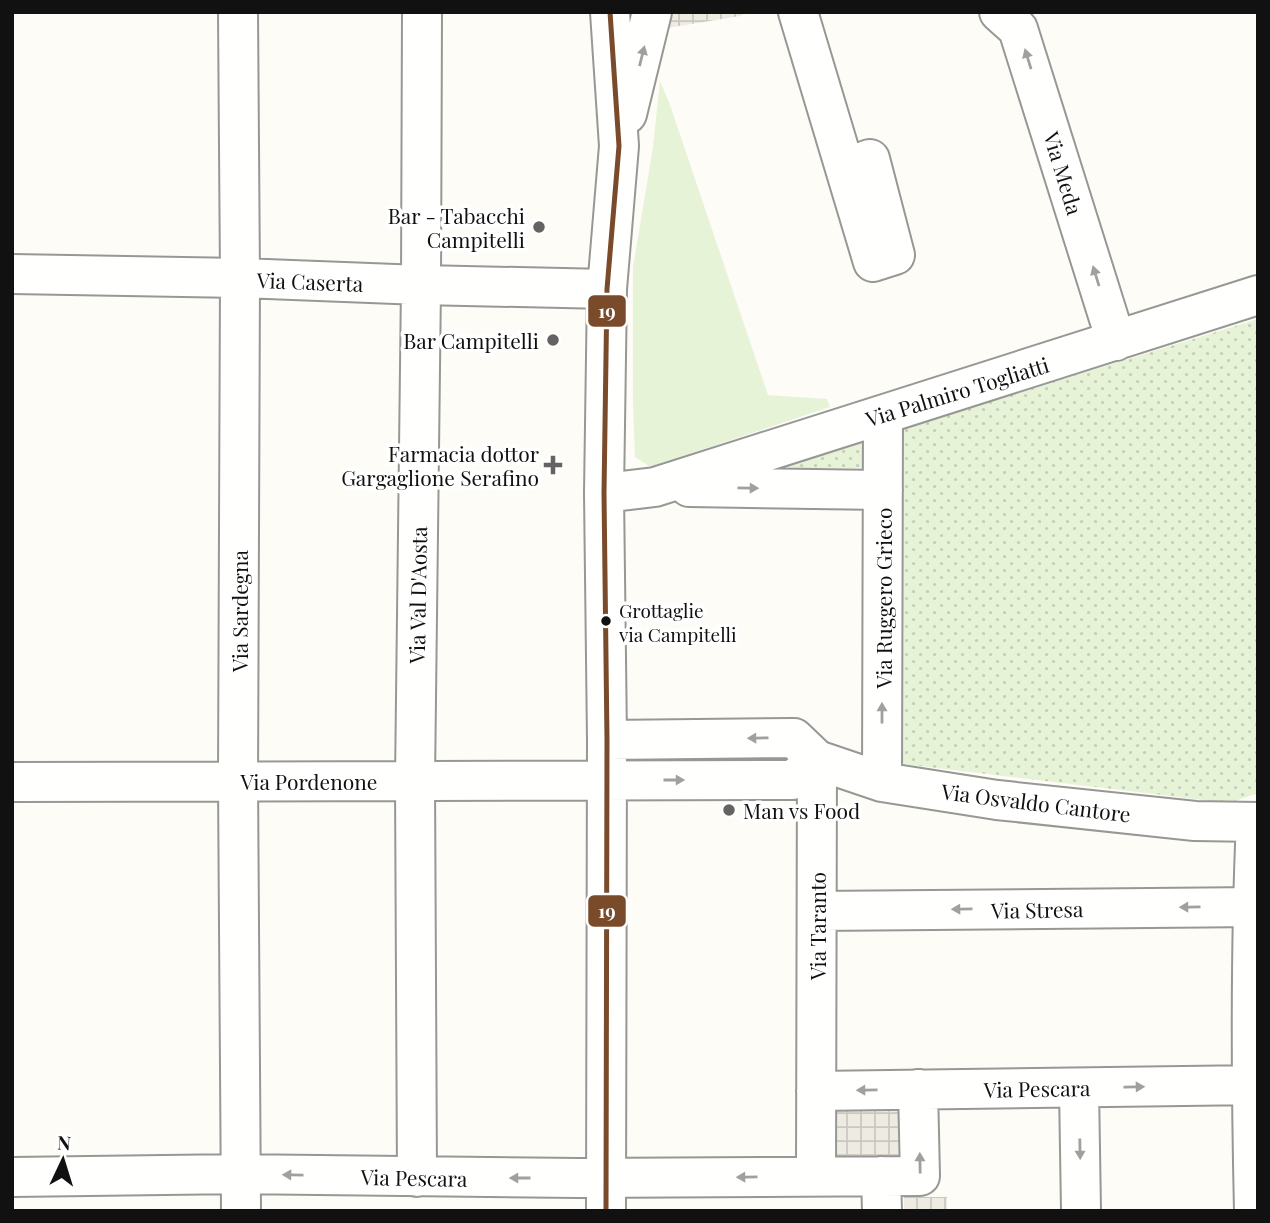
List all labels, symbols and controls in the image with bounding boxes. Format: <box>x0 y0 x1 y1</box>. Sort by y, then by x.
one-way arrow <box>637 45 648 67</box>
one-way arrow <box>1022 48 1033 69</box>
street label: Via Meda <box>1038 127 1090 218</box>
place label: Bar - Tabacchi Campitelli <box>388 201 525 253</box>
marker: Bar - Tabacchi Campitelli <box>531 219 547 235</box>
street label: Via Caserta <box>255 265 364 297</box>
one-way arrow <box>1090 265 1101 286</box>
line badge: 19 <box>587 294 627 328</box>
text: 19 <box>598 297 616 323</box>
place label: Bar Campitelli <box>403 326 539 354</box>
marker: Bar Campitelli <box>545 332 561 348</box>
street label: Via Palmiro Togliatti <box>861 350 1052 433</box>
place label: Farmacia dottor Gargaglione Serafino <box>341 439 540 491</box>
marker: Farmacia dottor Gargaglione Serafino <box>545 457 561 473</box>
one-way arrow <box>737 482 759 494</box>
street label: Via Ruggero Grieco <box>869 508 897 689</box>
street label: Via Val D'Aosta <box>402 526 432 665</box>
street label: Via Sardegna <box>225 550 253 673</box>
place label: Grottaglie via Campitelli <box>618 597 737 647</box>
marker: Grottaglie via Campitelli <box>599 614 613 628</box>
one-way arrow <box>876 702 888 724</box>
one-way arrow <box>747 732 769 744</box>
street label: Via Pordenone <box>240 767 377 795</box>
one-way arrow <box>664 774 686 786</box>
street label: Via Osvaldo Cantore <box>939 776 1132 828</box>
place label: Man vs Food <box>743 796 860 824</box>
marker: Man vs Food <box>721 802 737 818</box>
street label: Via Taranto <box>803 872 831 981</box>
line badge: 19 <box>587 894 627 928</box>
street label: Via Stresa <box>990 894 1084 924</box>
text: 19 <box>598 897 616 923</box>
one-way arrow <box>1178 902 1200 913</box>
one-way arrow <box>951 904 973 915</box>
street label: Via Pescara <box>982 1073 1091 1103</box>
one-way arrow <box>1123 1081 1145 1093</box>
one-way arrow <box>856 1084 878 1096</box>
north arrow <box>28 1125 98 1195</box>
text: N <box>57 1129 72 1156</box>
one-way arrow <box>1074 1138 1086 1160</box>
one-way arrow <box>914 1152 926 1174</box>
street label: Via Pescara <box>359 1162 468 1192</box>
one-way arrow <box>281 1170 303 1181</box>
one-way arrow <box>736 1171 758 1183</box>
one-way arrow <box>509 1172 531 1184</box>

